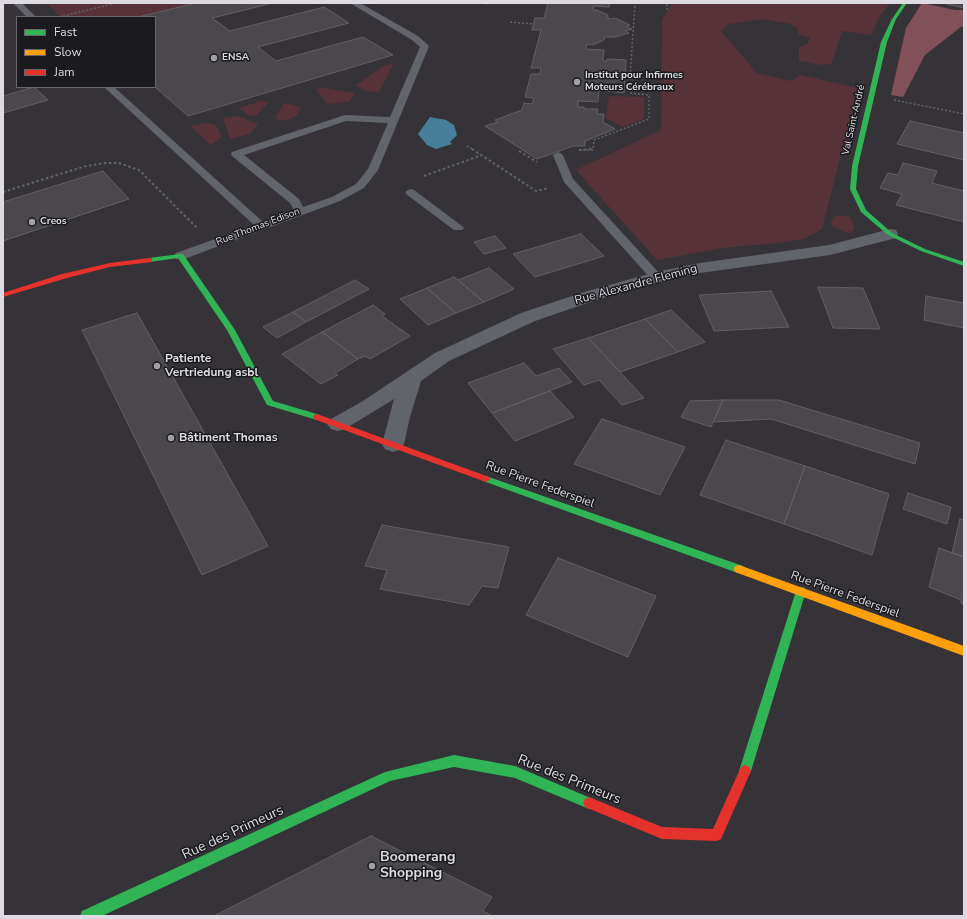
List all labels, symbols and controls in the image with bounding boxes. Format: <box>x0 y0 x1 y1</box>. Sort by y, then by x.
legend <box>16 16 156 88</box>
text: Fast <box>54 24 77 40</box>
text: Slow <box>54 44 82 60</box>
place label: ENSA <box>222 52 249 64</box>
marker: ENSA <box>209 53 219 63</box>
text: Jam <box>54 64 75 80</box>
place label: Institut pour Infirmes Moteurs Cérébraux <box>585 70 683 94</box>
marker: Institut pour Infirmes Moteurs Cérébraux <box>572 77 582 87</box>
street label: Val Saint-André <box>840 84 868 156</box>
street label: Rue Thomas Edison <box>214 206 302 248</box>
place label: Creos <box>40 216 67 228</box>
marker: Creos <box>27 217 37 227</box>
street label: Rue Alexandre Fleming <box>573 262 699 308</box>
place label: Patiente Vertriedung asbl <box>165 352 258 380</box>
marker: Patiente Vertriedung asbl <box>152 361 162 371</box>
place label: Bâtiment Thomas <box>179 431 278 445</box>
marker: Bâtiment Thomas <box>166 433 176 443</box>
street label: Rue Pierre Federspiel <box>484 459 596 511</box>
street label: Rue Pierre Federspiel <box>789 569 901 621</box>
street label: Rue des Primeurs <box>515 752 623 808</box>
street label: Rue des Primeurs <box>180 802 286 864</box>
place label: Boomerang Shopping <box>380 850 455 882</box>
marker: Boomerang Shopping <box>367 861 377 871</box>

